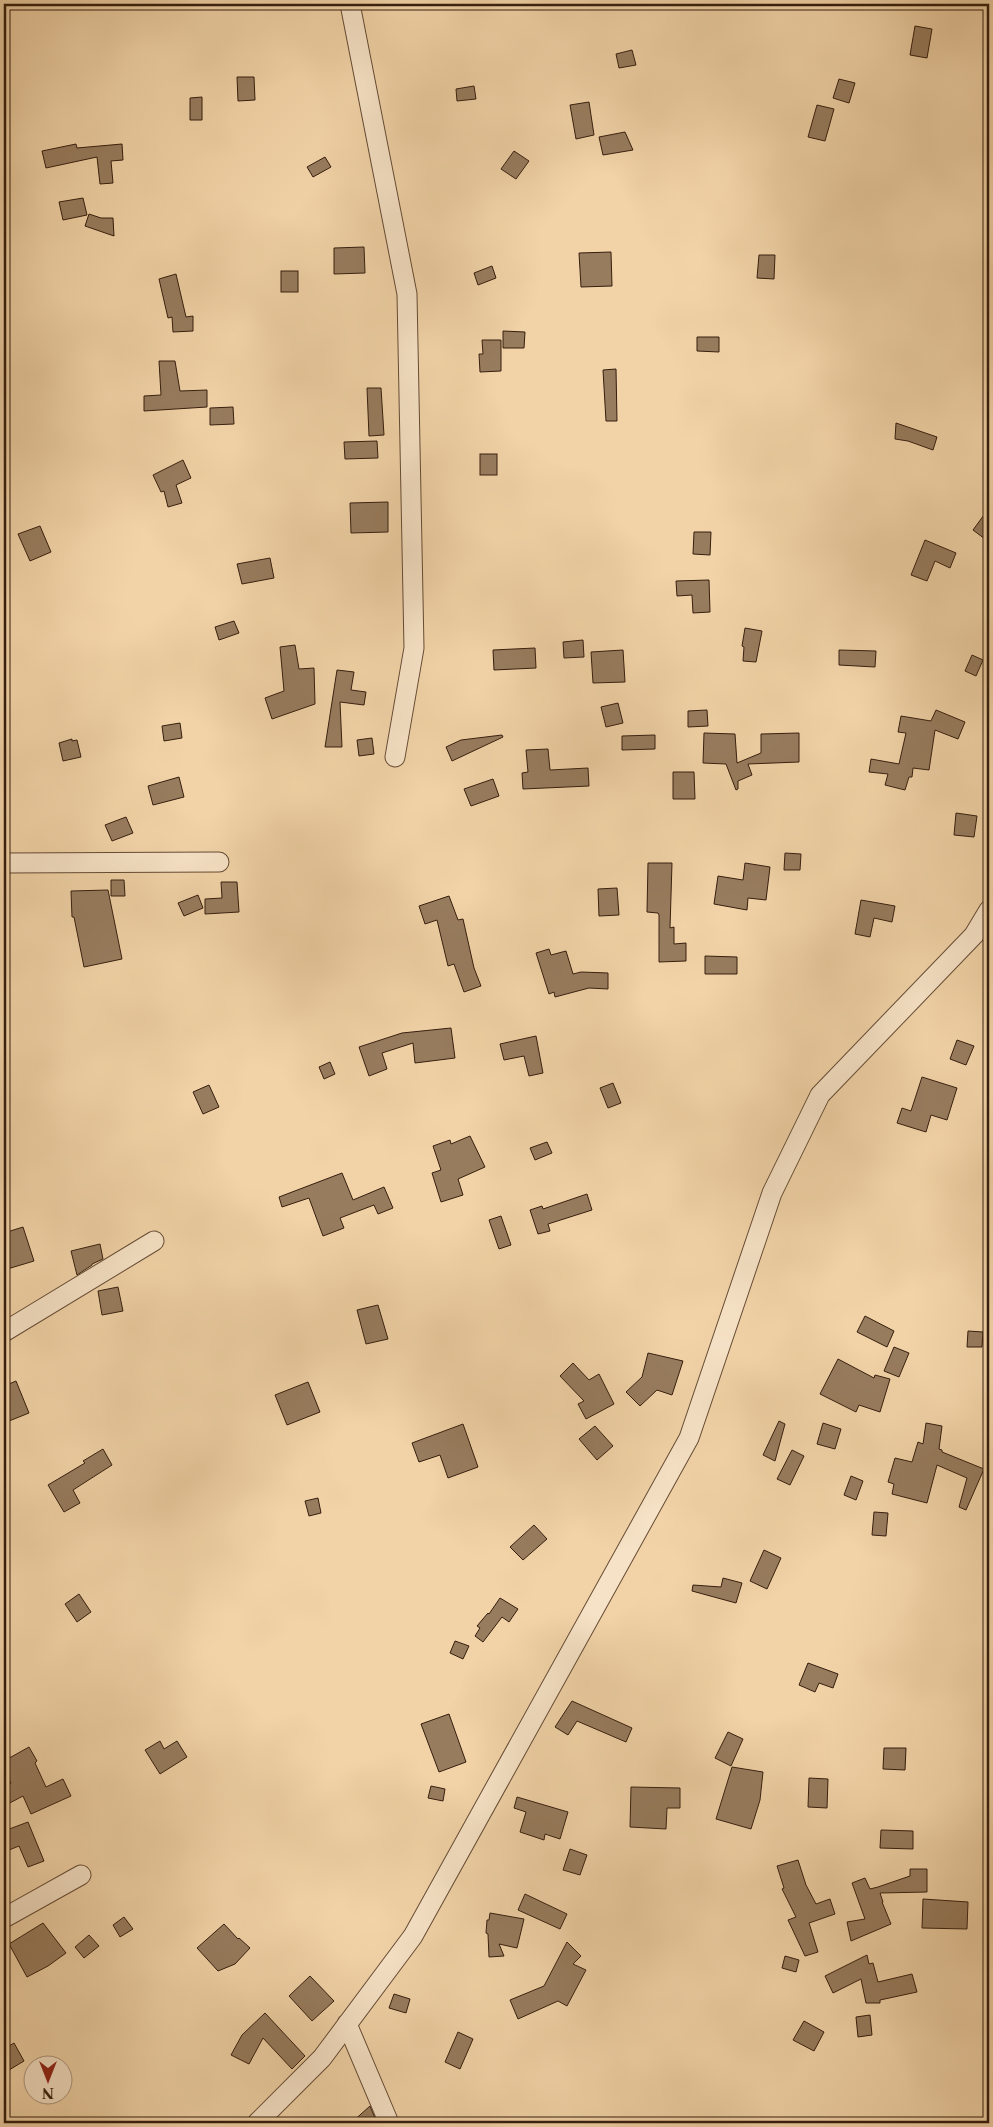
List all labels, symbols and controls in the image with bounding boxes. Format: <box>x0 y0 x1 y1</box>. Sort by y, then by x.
north arrow <box>22 2054 72 2104</box>
text: N <box>42 2084 54 2102</box>

